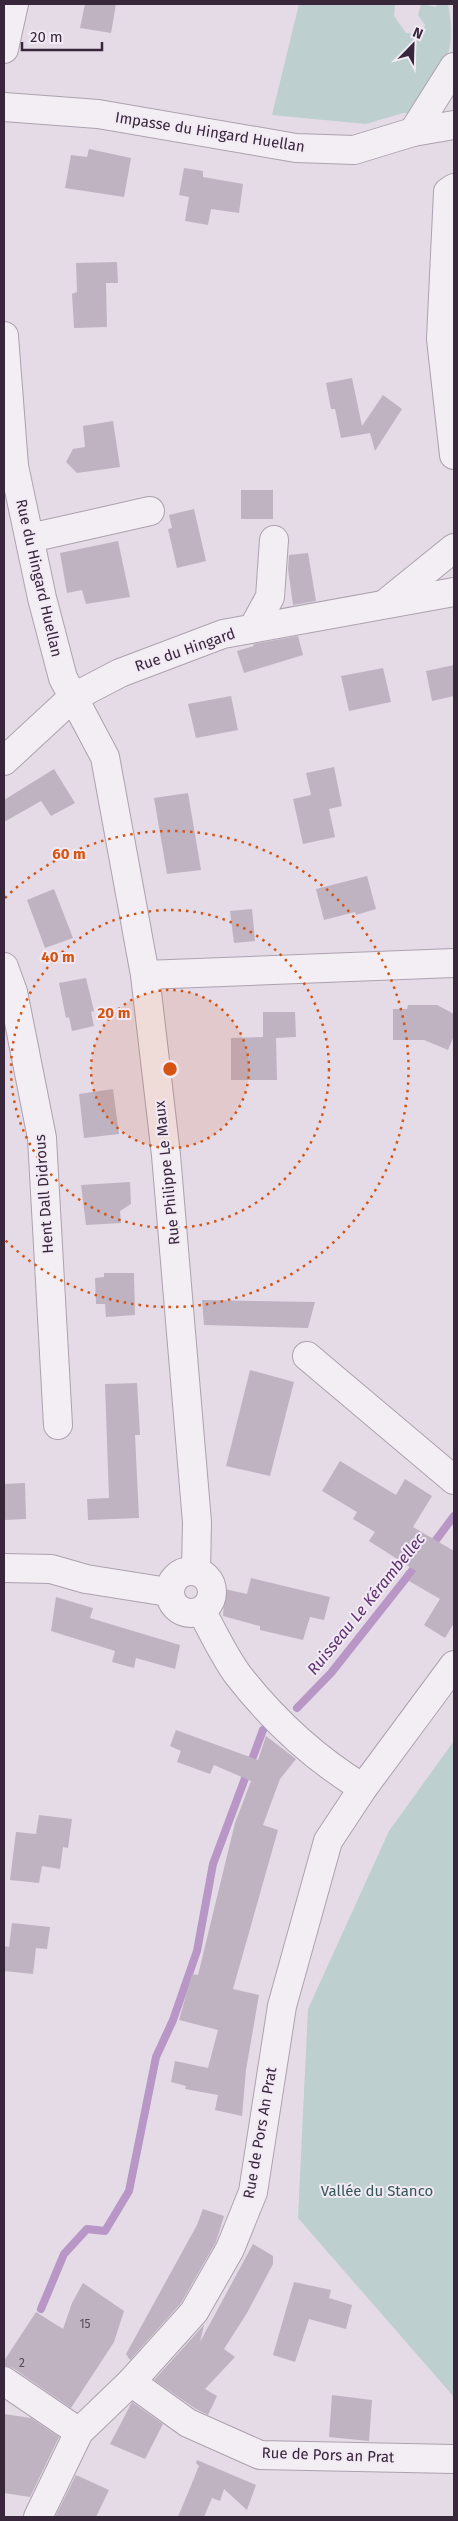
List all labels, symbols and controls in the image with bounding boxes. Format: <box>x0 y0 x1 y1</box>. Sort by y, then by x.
scale bar <box>22 20 102 52</box>
north arrow <box>388 20 438 70</box>
text: N <box>410 24 425 43</box>
text: 20 m <box>30 28 63 46</box>
street label: Impasse du Hingard Huellan <box>114 108 306 156</box>
street label: Rue du Hingard Huellan <box>12 497 66 659</box>
street label: Rue du Hingard <box>133 624 237 676</box>
text: 60 m <box>52 845 86 863</box>
text: 40 m <box>41 948 75 966</box>
text: 20 m <box>98 1004 130 1022</box>
centre of rings <box>161 1060 179 1078</box>
street label: Rue Philippe Le Maux <box>150 1099 184 1246</box>
street label: Hent Dall Didrous <box>31 1134 57 1254</box>
water label: Ruisseau Le Kérambellec <box>303 1529 429 1679</box>
street label: Rue de Pors An Prat <box>240 2065 281 2200</box>
park label: Vallée du Stanco <box>321 2182 433 2200</box>
house number: 15 <box>79 2317 91 2331</box>
house number: 2 <box>19 2356 25 2370</box>
street label: Rue de Pors an Prat <box>261 2444 395 2466</box>

